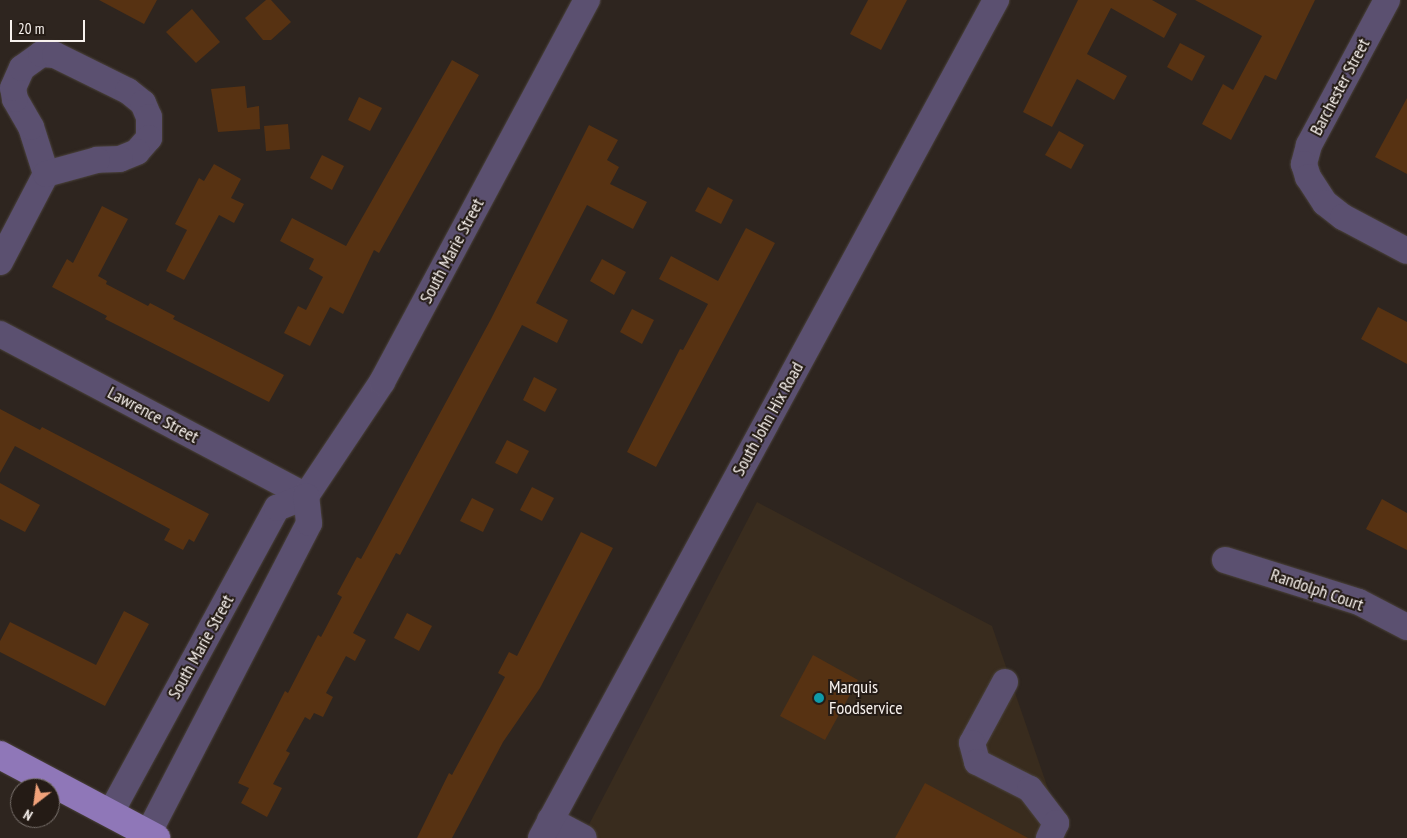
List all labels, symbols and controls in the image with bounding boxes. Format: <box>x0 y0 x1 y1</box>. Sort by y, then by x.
scale bar <box>12 10 88 42</box>
text: 20 m <box>18 19 44 38</box>
street label: Barchester Street <box>1305 35 1375 139</box>
street label: South Marie Street <box>415 195 489 307</box>
street label: South John Hix Road <box>728 358 808 480</box>
street label: Lawrence Street <box>104 382 202 448</box>
street label: Randolph Court <box>1268 564 1366 616</box>
street label: South Marie Street <box>163 591 239 703</box>
place label: Marquis Foodservice <box>829 677 903 720</box>
marker: Marquis Foodservice <box>813 692 825 704</box>
north arrow <box>10 778 60 828</box>
text: N <box>20 805 36 825</box>

